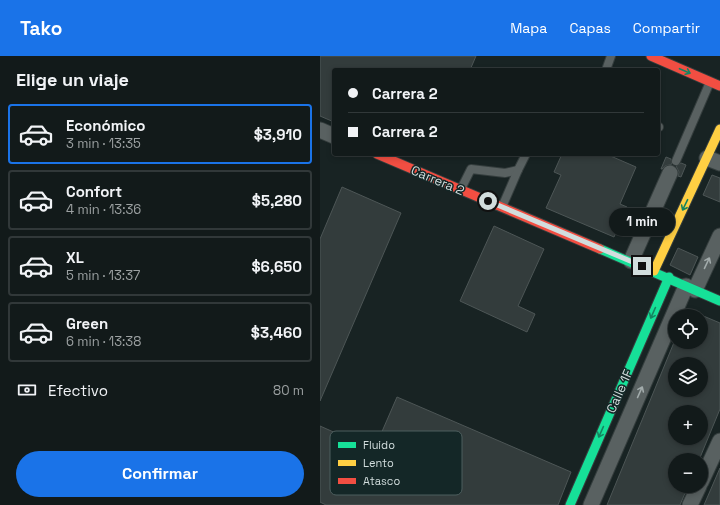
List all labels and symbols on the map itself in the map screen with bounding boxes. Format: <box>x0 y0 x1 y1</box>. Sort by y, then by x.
one-way arrow <box>679 68 691 75</box>
street label: Carrera 2 <box>409 162 467 199</box>
route start <box>479 192 497 210</box>
one-way arrow <box>681 199 688 211</box>
callout: 1 min <box>609 208 675 236</box>
route end <box>633 257 651 275</box>
one-way arrow <box>704 257 711 269</box>
one-way arrow <box>649 307 657 319</box>
street label: Calle 1F <box>602 367 637 416</box>
one-way arrow <box>636 387 644 399</box>
one-way arrow <box>597 426 605 438</box>
legend <box>330 431 462 495</box>
text: Fluido <box>363 438 395 452</box>
text: Lento <box>363 456 394 470</box>
text: Atasco <box>363 474 400 488</box>

